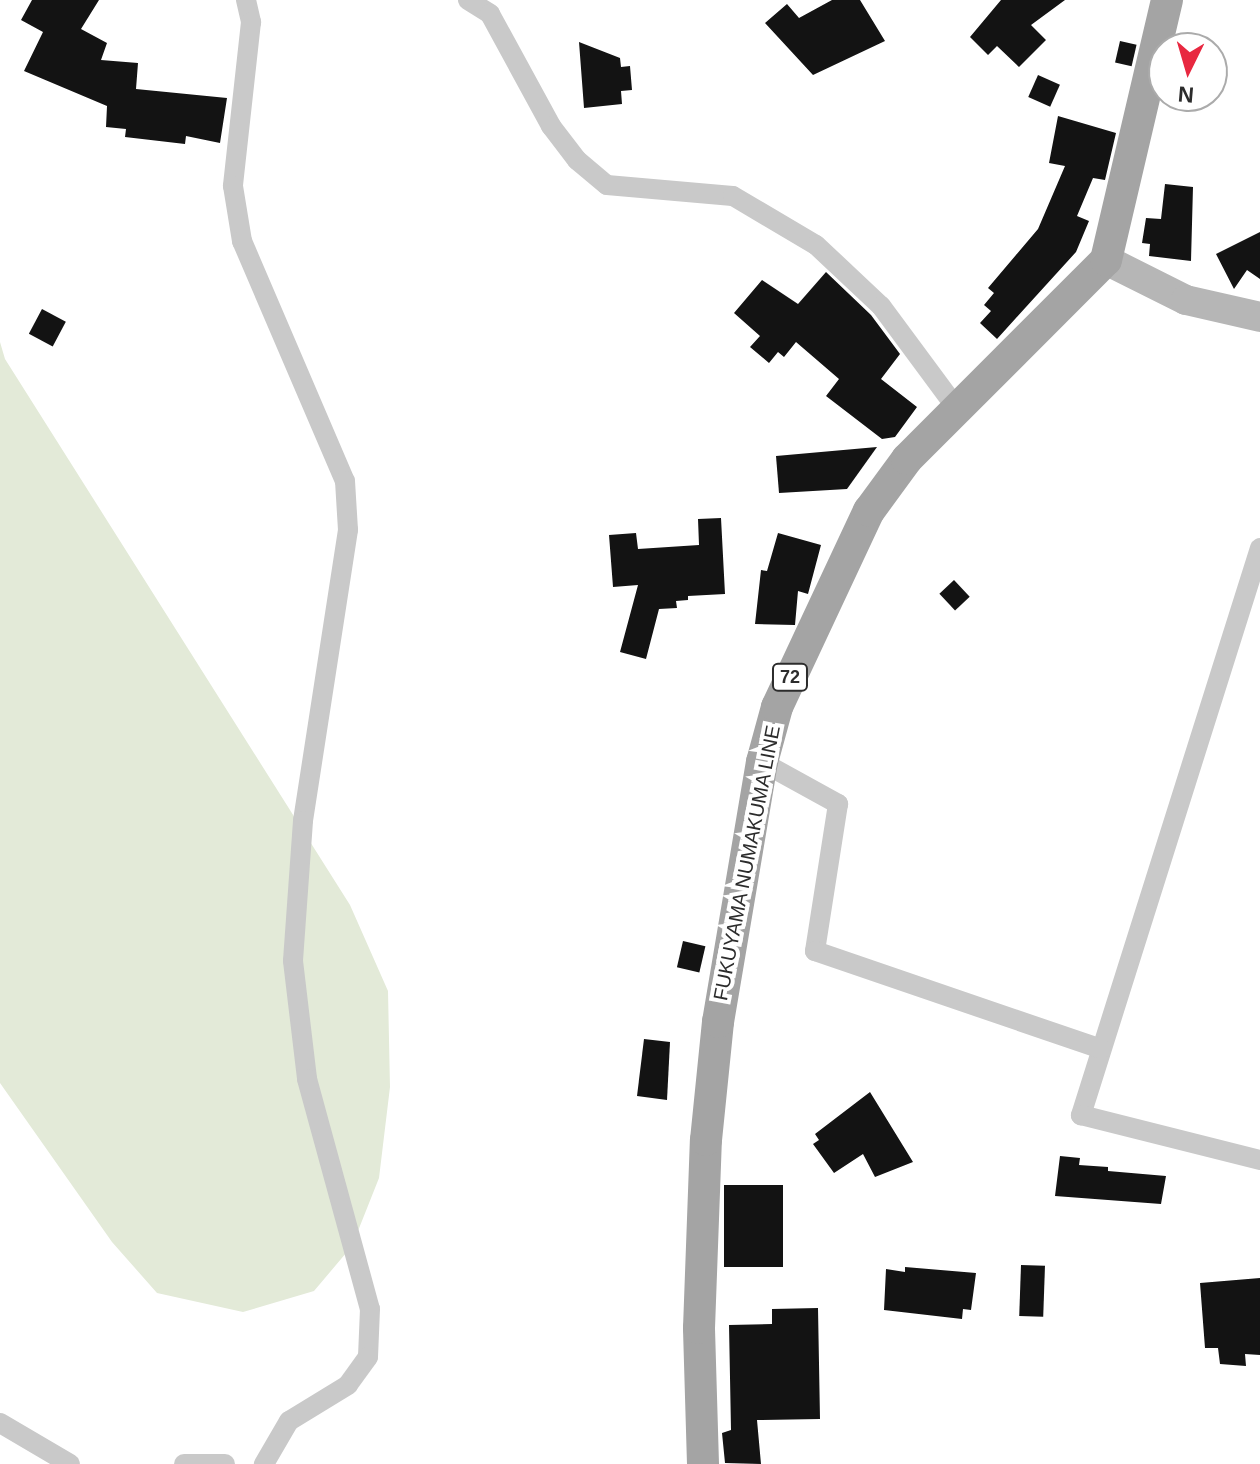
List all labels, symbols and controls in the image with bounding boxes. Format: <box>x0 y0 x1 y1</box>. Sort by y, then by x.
north arrow <box>1148 32 1228 112</box>
text: N <box>1177 81 1195 108</box>
road number: 72 <box>770 663 810 691</box>
street label: FUKUYAMA NUMAKUMA LINE <box>708 722 786 1004</box>

